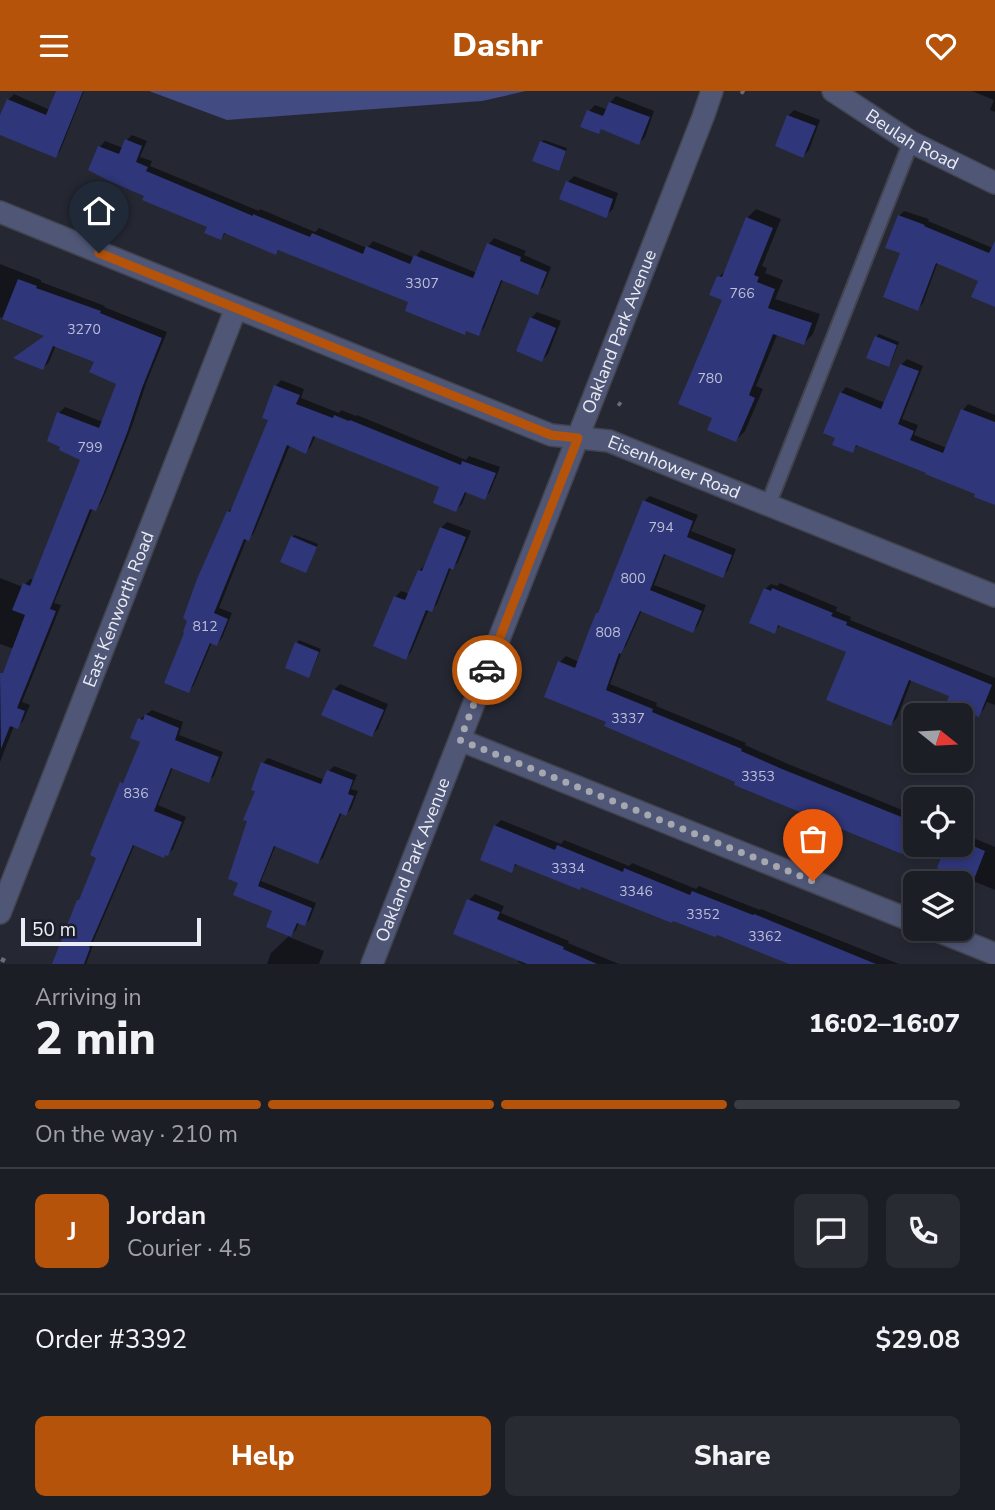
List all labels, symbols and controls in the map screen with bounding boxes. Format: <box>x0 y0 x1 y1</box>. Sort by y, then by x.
text: Dashr <box>452 24 543 67</box>
icon: menu <box>35 27 73 65</box>
icon: heart <box>922 27 960 65</box>
street label: Beulah Road <box>861 104 963 175</box>
pin <box>69 181 129 253</box>
icon: home <box>80 192 118 230</box>
street label: Oakland Park Avenue <box>576 246 662 417</box>
house number: 3307 <box>405 274 439 293</box>
house number: 766 <box>729 284 755 303</box>
house number: 3270 <box>67 320 101 339</box>
house number: 780 <box>697 369 723 388</box>
street label: Eisenhower Road <box>604 430 744 505</box>
house number: 799 <box>77 438 103 457</box>
house number: 794 <box>648 518 674 537</box>
street label: East Kenworth Road <box>77 528 160 691</box>
house number: 800 <box>620 569 646 588</box>
house number: 812 <box>192 617 218 636</box>
house number: 808 <box>595 623 621 642</box>
courier <box>452 635 522 705</box>
icon: car <box>468 651 506 689</box>
north arrow <box>903 703 973 773</box>
map controls <box>903 703 973 941</box>
house number: 3337 <box>611 709 645 728</box>
house number: 3353 <box>741 767 775 786</box>
street label: Oakland Park Avenue <box>370 774 456 945</box>
house number: 836 <box>123 784 149 803</box>
button: locate <box>903 787 973 857</box>
pin <box>783 809 843 881</box>
icon: bag <box>794 820 832 858</box>
house number: 3334 <box>551 859 585 878</box>
button: layers <box>903 871 973 941</box>
house number: 3346 <box>619 882 653 901</box>
house number: 3352 <box>686 905 720 924</box>
scale bar <box>21 915 201 947</box>
text: 50 m <box>32 917 76 943</box>
house number: 3362 <box>748 927 782 946</box>
text: Arriving in <box>35 982 142 1013</box>
text: 16:02–16:07 <box>809 1006 960 1041</box>
text: 2 min <box>35 1007 156 1070</box>
text: On the way · 210 m <box>35 1119 238 1150</box>
button: chat <box>794 1194 868 1268</box>
button: phone <box>886 1194 960 1268</box>
text: Jordan <box>127 1198 206 1233</box>
text: J <box>67 1214 77 1249</box>
text: Courier · 4.5 <box>127 1233 251 1264</box>
text: Order #3392 <box>35 1322 187 1357</box>
text: $29.08 <box>876 1322 960 1357</box>
button: Help <box>35 1416 491 1496</box>
button: Share <box>505 1416 960 1496</box>

